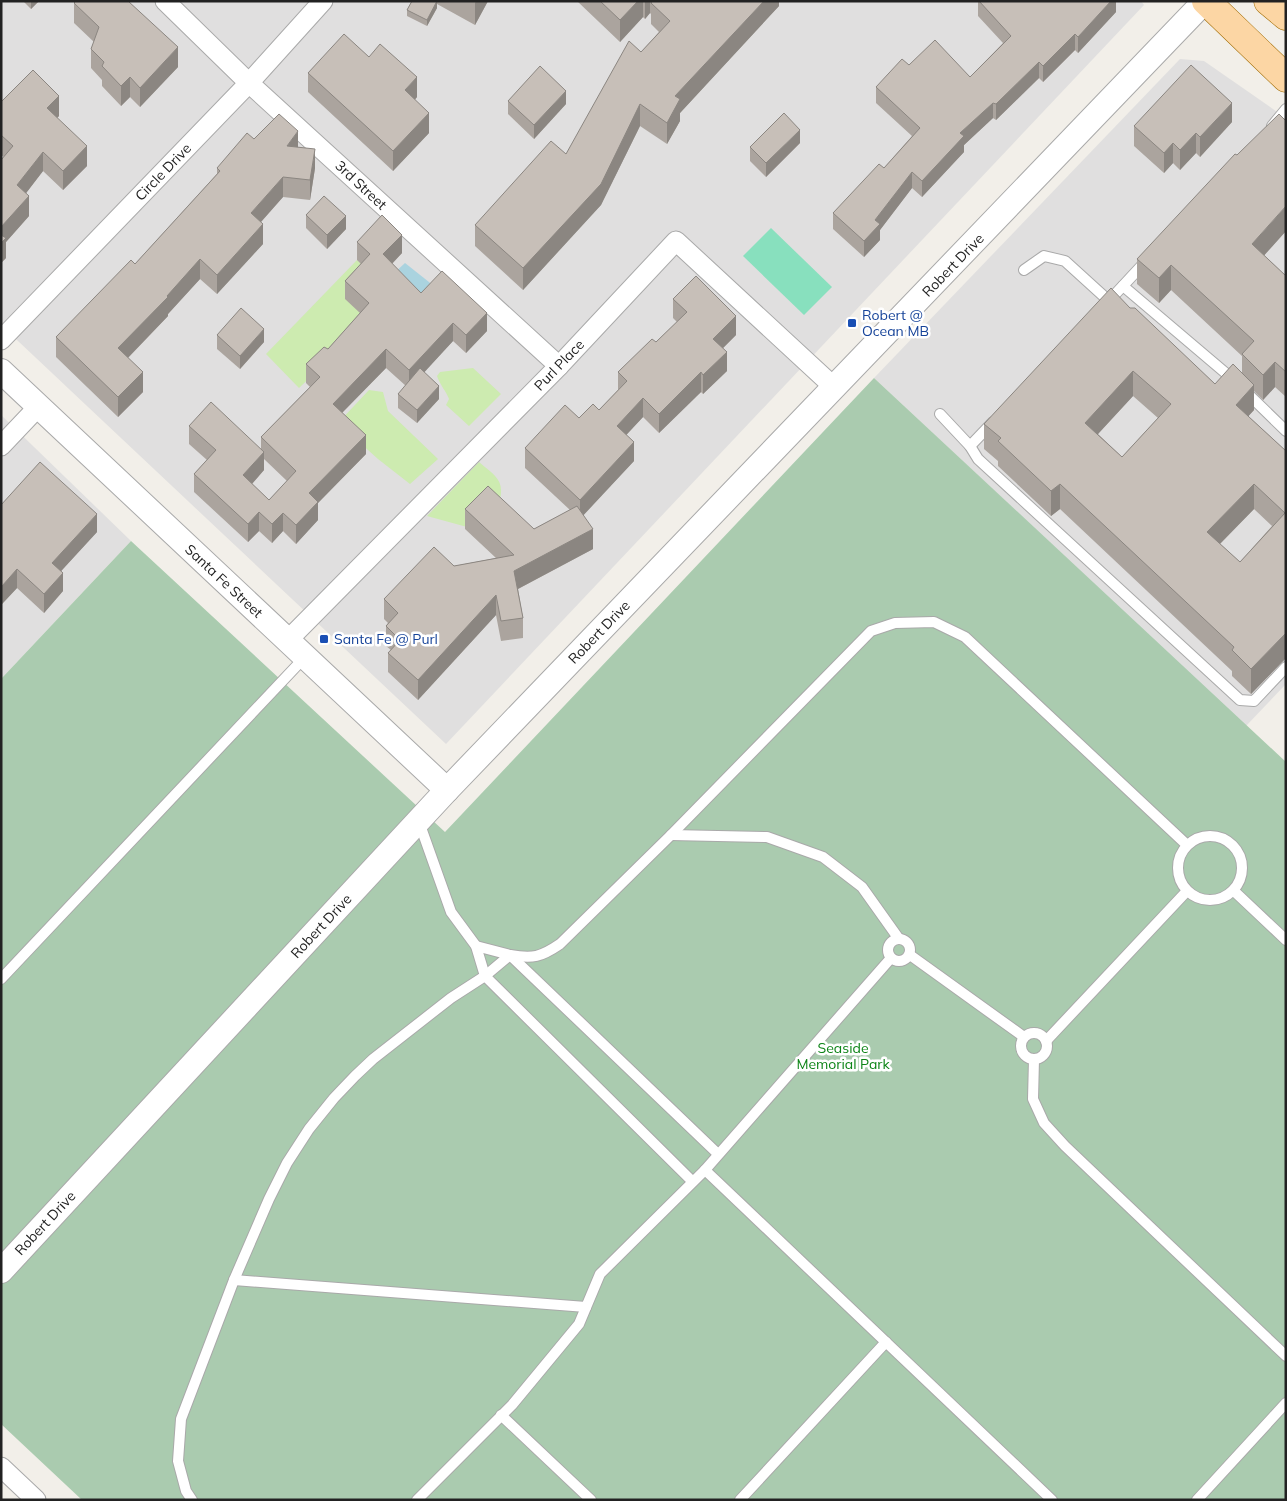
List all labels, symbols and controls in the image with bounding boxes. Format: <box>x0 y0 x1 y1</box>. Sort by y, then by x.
street label: Circle Drive <box>131 139 195 205</box>
street label: 3rd Street <box>331 157 391 214</box>
street label: Robert Drive <box>918 229 988 301</box>
place label: Robert @ Ocean MB <box>862 306 929 340</box>
marker: Robert @ Ocean MB <box>846 317 858 329</box>
street label: Purl Place <box>530 336 588 394</box>
street label: Santa Fe Street <box>181 540 267 622</box>
street label: Robert Drive <box>564 596 634 668</box>
place label: Santa Fe @ Purl <box>334 630 438 648</box>
marker: Santa Fe @ Purl <box>318 633 330 645</box>
street label: Robert Drive <box>287 890 355 962</box>
park label: Seaside Memorial Park <box>796 1039 890 1073</box>
street label: Robert Drive <box>11 1187 79 1259</box>

